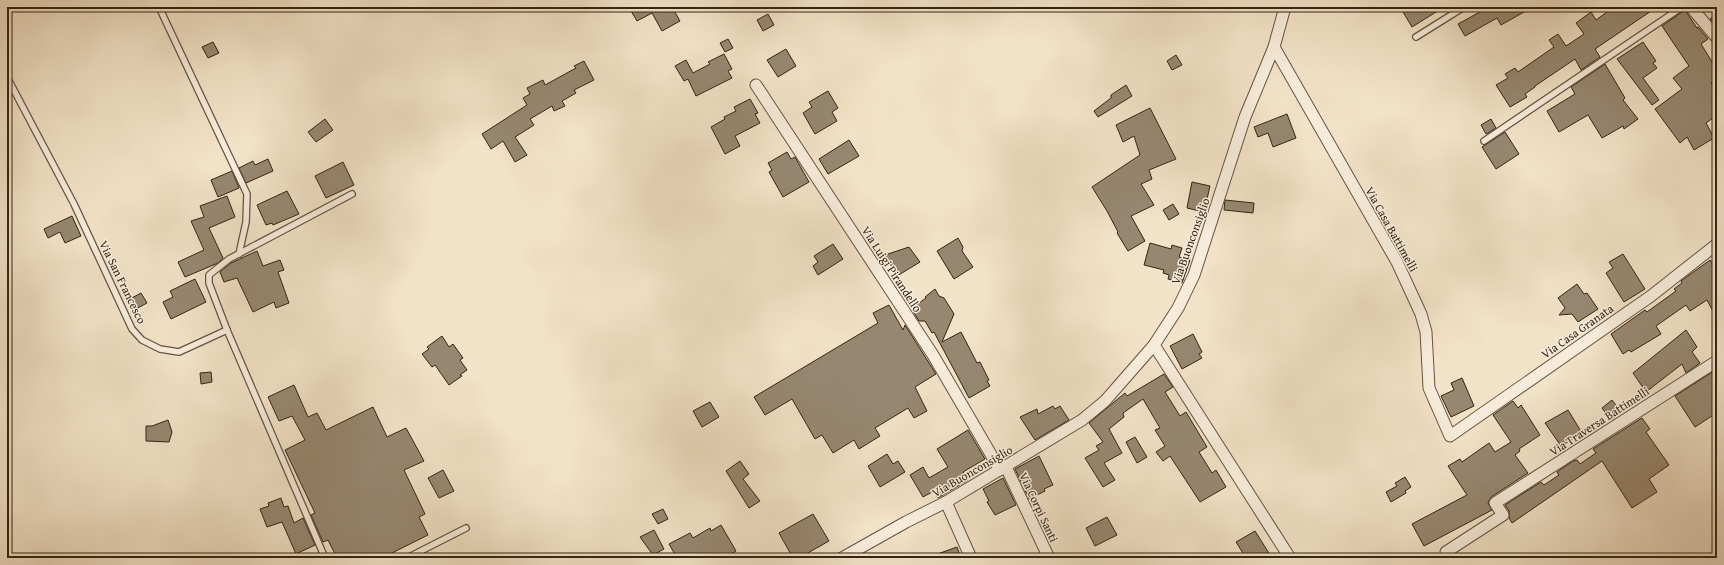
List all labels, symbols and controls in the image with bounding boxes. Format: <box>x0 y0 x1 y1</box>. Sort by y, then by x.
street label: Via Casa Battimelli <box>1362 183 1423 275</box>
street label: Via Buonconsiglio <box>1166 195 1214 287</box>
street label: Via Luigi Pirandello <box>858 223 926 315</box>
street label: Via San Francesco <box>95 238 151 326</box>
street label: Via Casa Granata <box>1537 300 1617 362</box>
street label: Via Traversa Battimelli <box>1546 382 1653 460</box>
street label: Via Buonconsiglio <box>928 441 1016 501</box>
street label: Via Corpi Santi <box>1015 469 1063 545</box>

